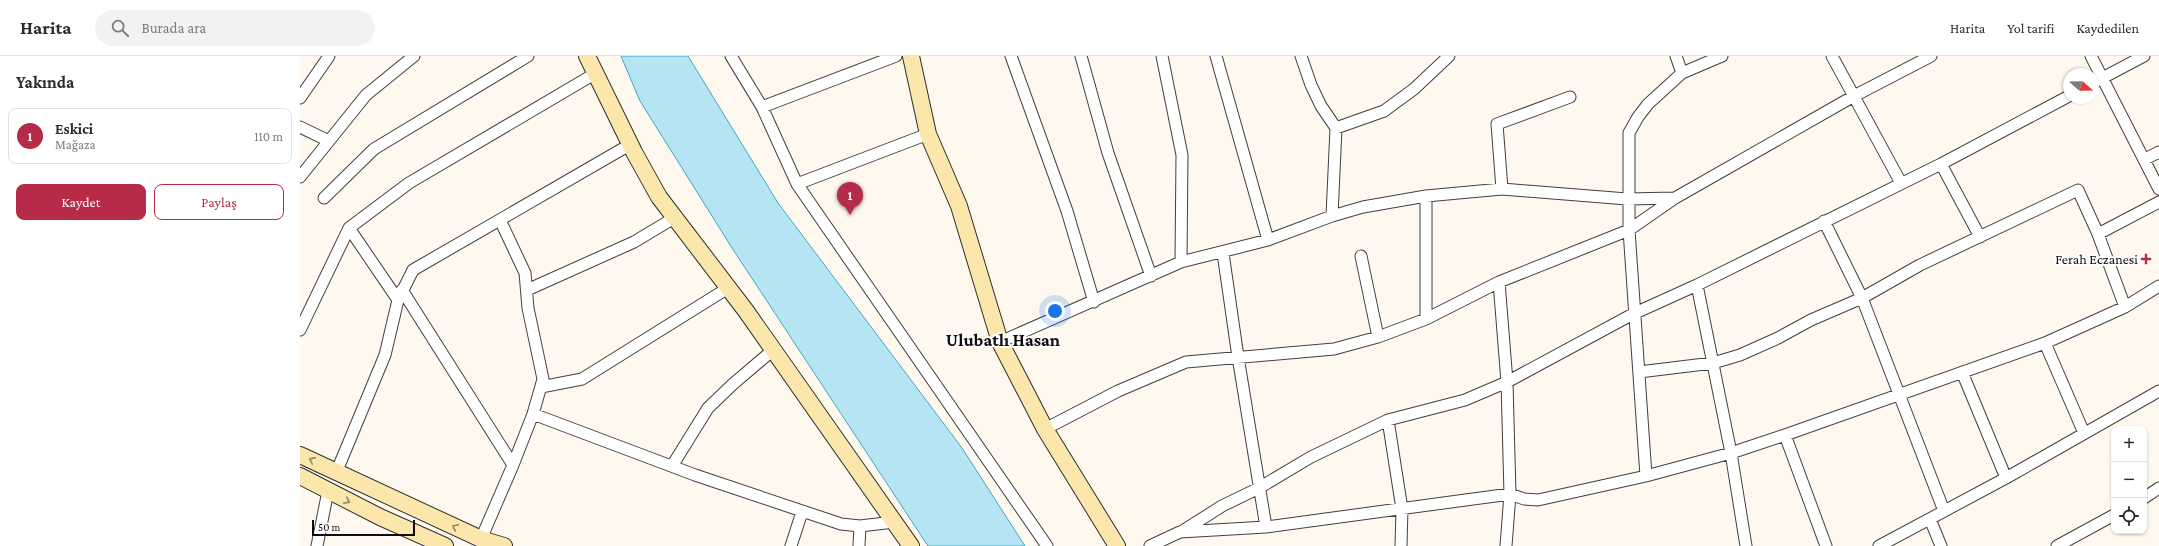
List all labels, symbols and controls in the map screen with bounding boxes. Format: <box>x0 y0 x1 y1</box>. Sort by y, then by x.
search box <box>95 10 375 46</box>
text: Harita <box>20 17 71 38</box>
icon: search <box>109 17 131 39</box>
text: Burada ara <box>141 20 206 36</box>
text: Harita <box>1950 20 1985 36</box>
text: Yol tarifi <box>2007 20 2054 36</box>
text: Kaydedilen <box>2076 20 2139 36</box>
north arrow <box>2063 68 2099 104</box>
text: Yakında <box>16 73 74 92</box>
text: Eskici <box>55 121 93 137</box>
text: 1 <box>28 129 32 144</box>
text: 110 m <box>254 129 283 144</box>
text: Mağaza <box>55 137 96 152</box>
pin: 1 <box>837 182 863 215</box>
button: Kaydet <box>16 184 146 220</box>
button: Paylaş <box>154 184 284 220</box>
place label: Ferah Eczanesi <box>2055 251 2138 267</box>
marker: Ferah Eczanesi <box>2141 254 2151 264</box>
your location <box>1045 301 1065 321</box>
district label: Ulubatlı Hasan <box>946 330 1061 350</box>
map controls <box>2111 426 2147 534</box>
button: + <box>2111 426 2147 462</box>
one-way arrow <box>308 458 316 465</box>
button: − <box>2111 462 2147 498</box>
one-way arrow <box>343 496 350 504</box>
button: locate <box>2111 498 2147 534</box>
scale bar <box>312 518 415 537</box>
text: 50 m <box>318 521 340 533</box>
one-way arrow <box>451 524 459 532</box>

